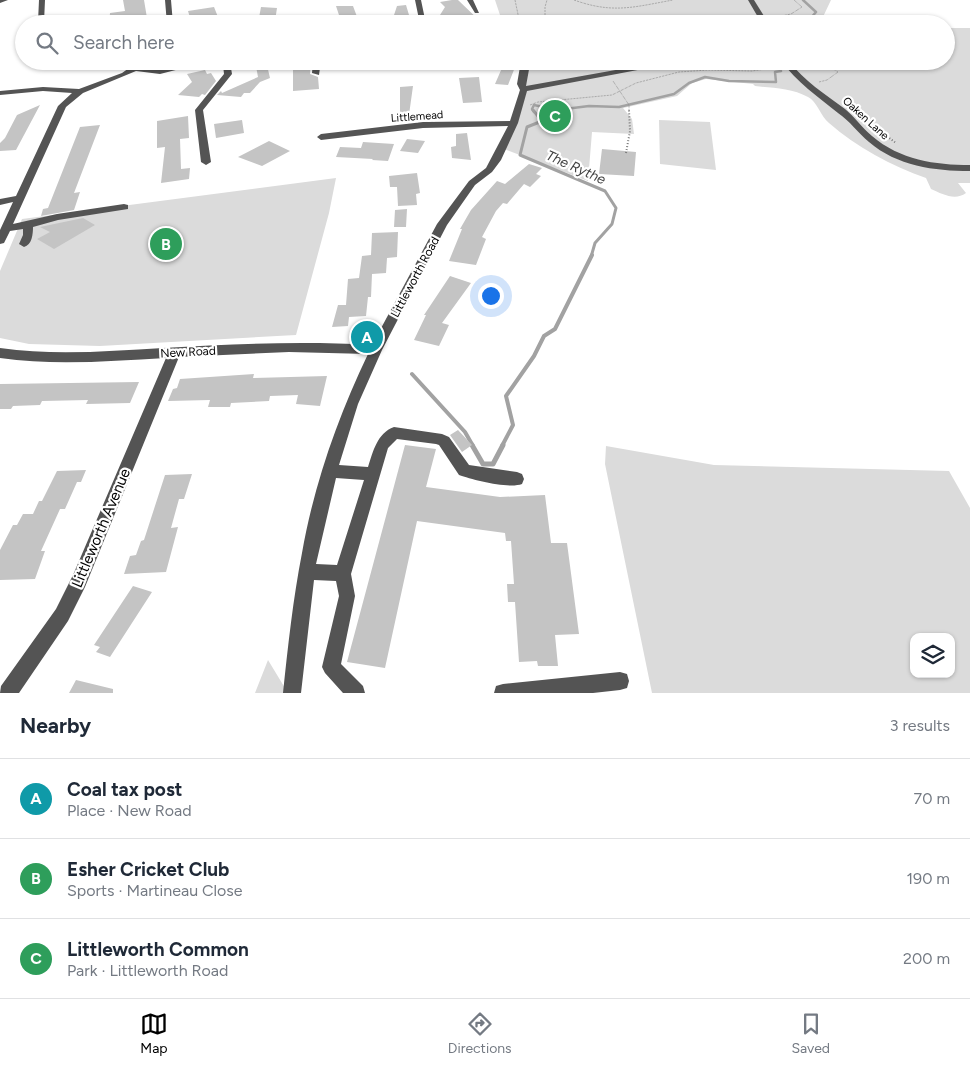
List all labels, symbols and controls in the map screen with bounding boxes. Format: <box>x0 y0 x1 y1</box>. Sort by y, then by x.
search box <box>15 15 955 70</box>
icon: search <box>33 29 61 57</box>
text: Search here <box>73 31 175 54</box>
street label: Oaken Lane <box>840 94 891 143</box>
pin: C <box>539 97 571 135</box>
street label: Littlemead <box>390 108 444 125</box>
water label: The Rythe <box>543 147 609 188</box>
pin: B <box>150 225 182 263</box>
street label: Littleworth Road <box>388 234 442 320</box>
your location <box>478 283 504 309</box>
pin: A <box>351 318 383 356</box>
street label: New Road <box>160 344 216 360</box>
street label: Littleworth Avenue <box>68 466 134 590</box>
map controls <box>910 633 955 678</box>
button: layers <box>910 633 955 678</box>
text: Nearby <box>20 713 91 738</box>
text: 3 results <box>890 716 950 735</box>
text: Coal tax post <box>67 778 182 801</box>
text: A <box>30 789 42 808</box>
text: 70 m <box>914 789 950 808</box>
text: Place · New Road <box>67 801 192 820</box>
text: Esher Cricket Club <box>67 858 229 881</box>
text: B <box>31 869 41 888</box>
text: 190 m <box>907 869 950 888</box>
text: Sports · Martineau Close <box>67 881 243 900</box>
text: Littleworth Common <box>67 938 249 961</box>
text: C <box>30 949 42 968</box>
text: 200 m <box>903 949 950 968</box>
text: Park · Littleworth Road <box>67 961 228 980</box>
tab: Map <box>140 1010 168 1057</box>
tab: Directions <box>448 1010 512 1057</box>
tab: Saved <box>791 1010 830 1057</box>

